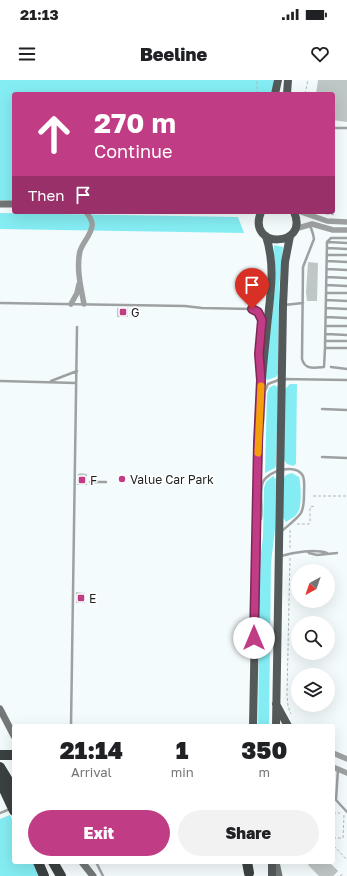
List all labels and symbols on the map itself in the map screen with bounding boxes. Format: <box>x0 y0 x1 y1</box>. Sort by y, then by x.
pin <box>235 268 269 309</box>
place label: G <box>131 305 139 320</box>
marker: G <box>118 307 128 317</box>
place label: Value Car Park <box>130 472 214 487</box>
place label: F <box>90 473 97 488</box>
marker: Value Car Park <box>117 474 127 484</box>
marker: F <box>77 475 87 485</box>
north arrow <box>291 564 335 608</box>
place label: E <box>89 591 96 606</box>
marker: E <box>76 593 86 603</box>
position arrow <box>233 617 275 659</box>

